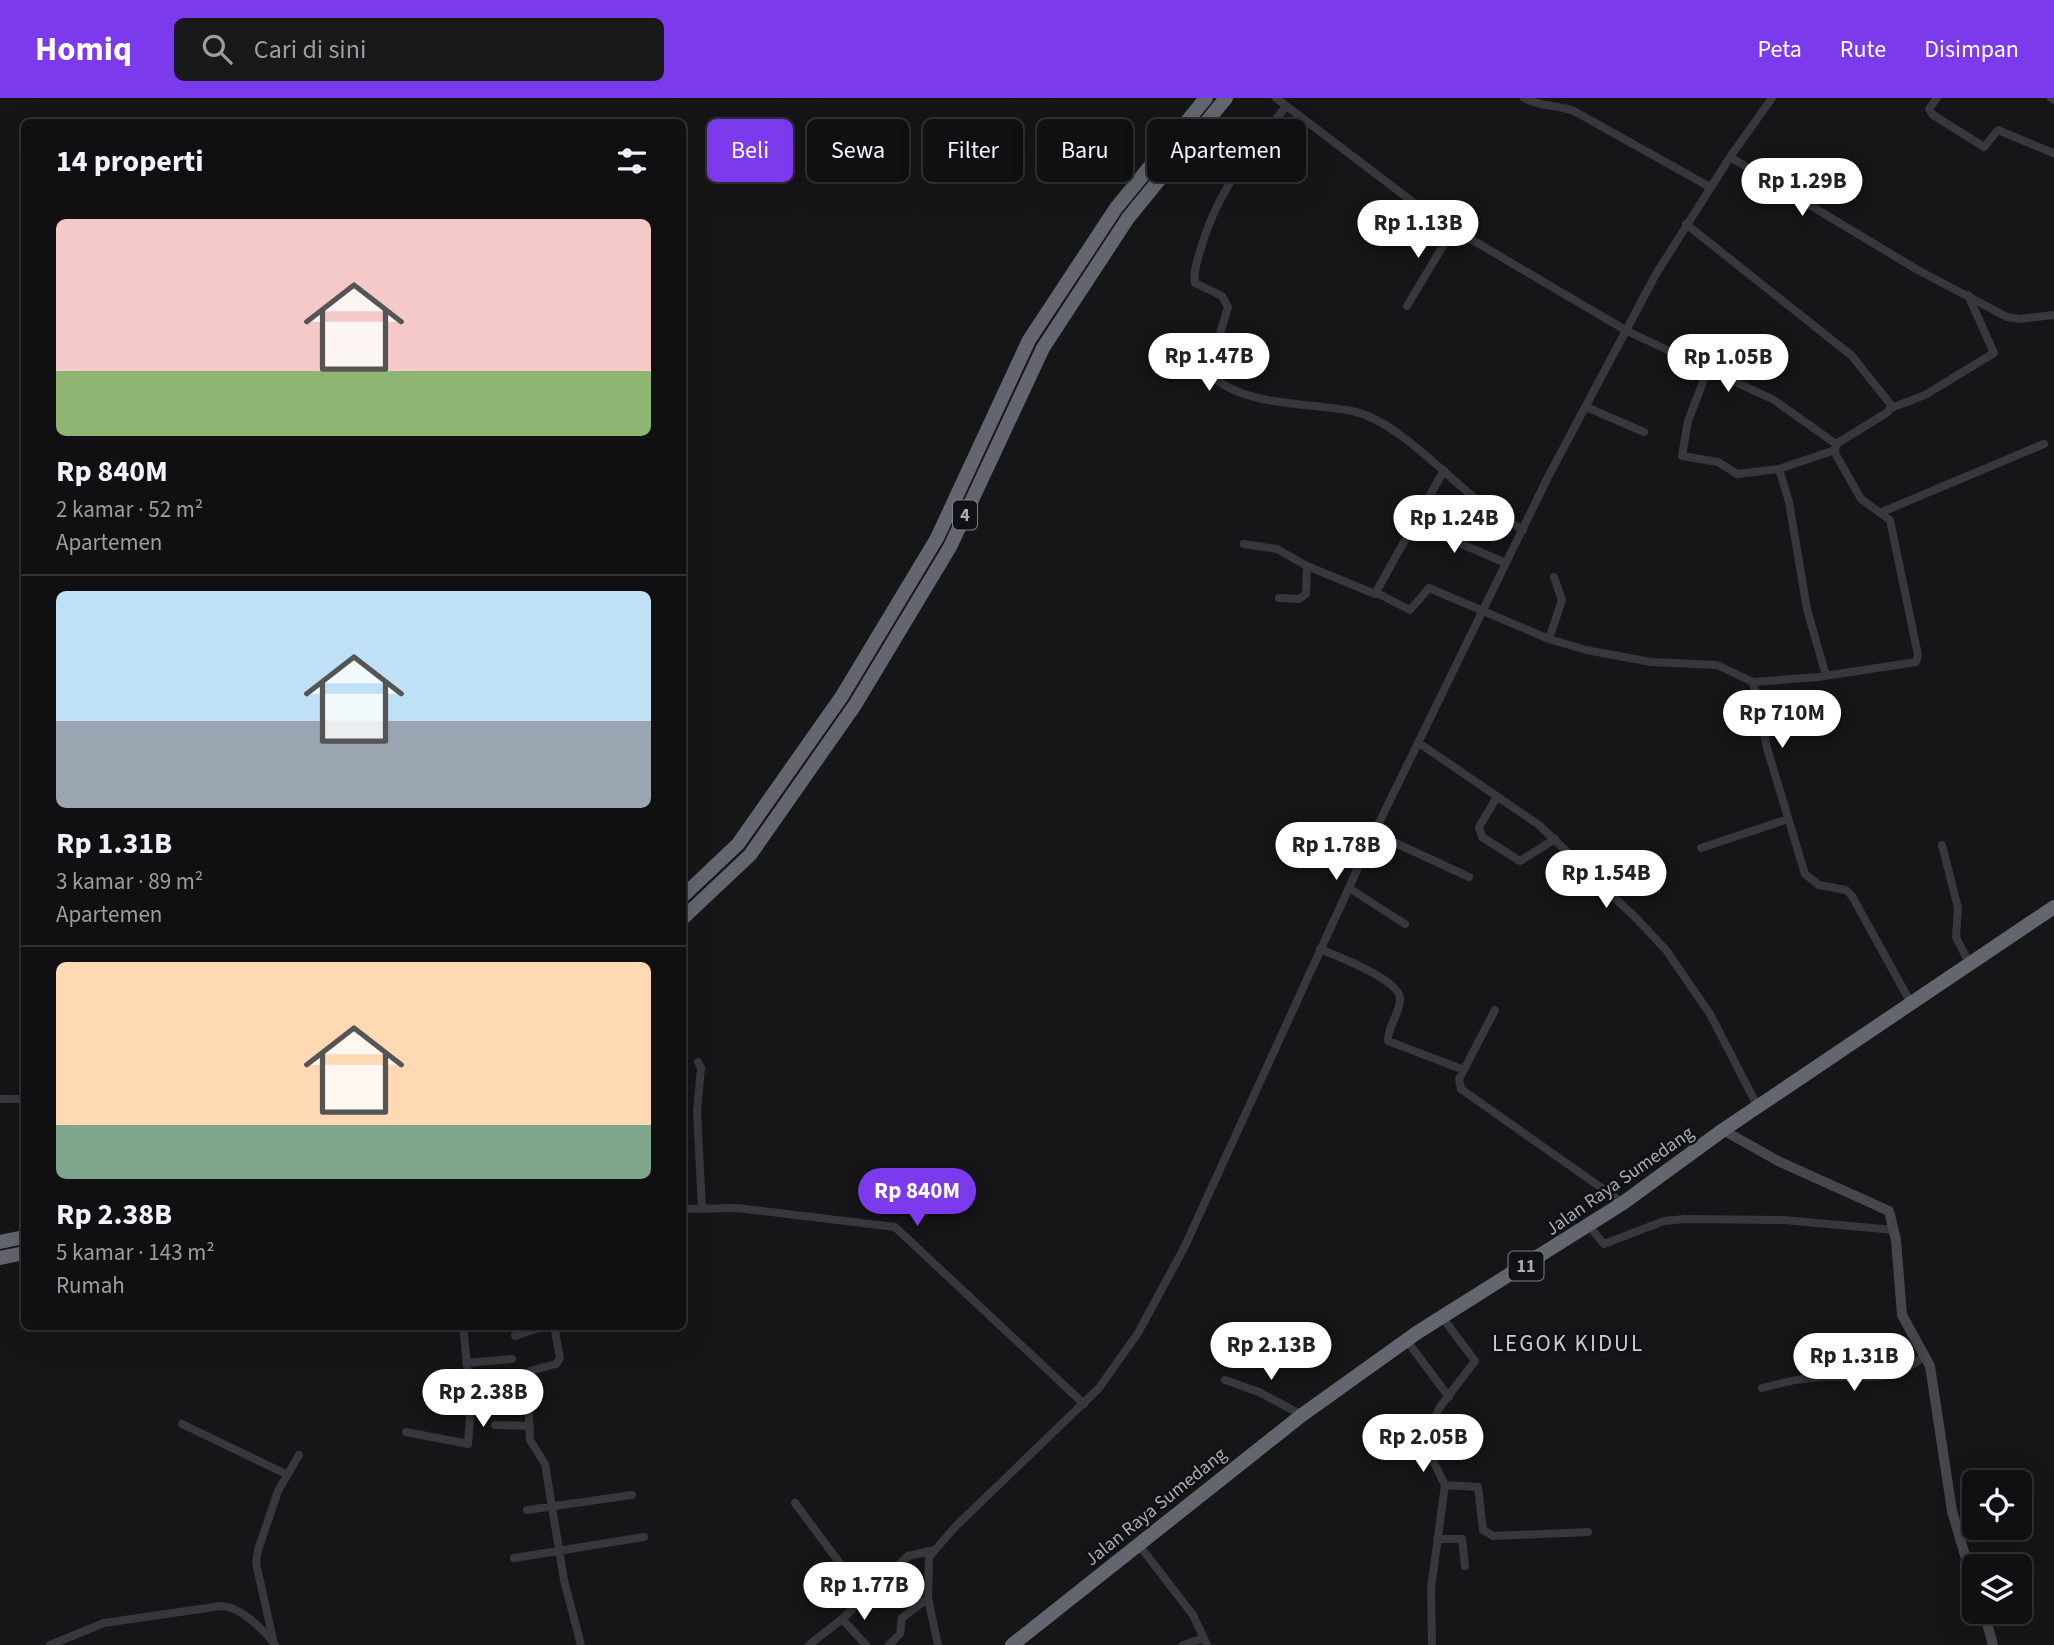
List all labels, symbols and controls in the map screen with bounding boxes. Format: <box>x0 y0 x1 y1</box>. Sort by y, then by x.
search box <box>174 18 664 81</box>
text: Homiq <box>35 26 132 73</box>
icon: search <box>198 30 236 68</box>
text: Cari di sini <box>254 31 366 68</box>
text: Peta <box>1757 32 1802 67</box>
text: Rute <box>1840 32 1886 67</box>
text: Disimpan <box>1924 32 2019 67</box>
chip: Beli <box>707 119 793 182</box>
chip: Sewa <box>807 119 909 182</box>
chip: Filter <box>923 119 1023 182</box>
chip: Baru <box>1037 119 1133 182</box>
chip: Apartemen <box>1147 119 1306 182</box>
text: 14 properti <box>56 140 204 183</box>
icon: filters <box>613 142 651 180</box>
pin: Rp 1.29B <box>1730 158 1874 218</box>
text: Rp 1.29B <box>1757 164 1847 197</box>
pin: Rp 1.13B <box>1346 200 1490 260</box>
text: Rp 1.13B <box>1373 206 1463 239</box>
icon: home <box>291 264 417 390</box>
pin: Rp 1.47B <box>1137 334 1281 393</box>
pin: Rp 1.05B <box>1656 334 1800 394</box>
text: Rp 1.47B <box>1164 339 1254 372</box>
text: Rp 1.05B <box>1683 340 1773 373</box>
text: Rp 840M <box>56 450 168 493</box>
text: 2 kamar · 52 m² <box>56 493 203 526</box>
pin: Rp 1.24B <box>1382 496 1526 555</box>
road number: 4 <box>953 500 977 530</box>
text: Rp 1.24B <box>1409 501 1499 534</box>
text: Apartemen <box>56 526 162 559</box>
icon: home <box>291 636 417 762</box>
pin: Rp 710M <box>1717 690 1847 750</box>
text: Rp 710M <box>1739 696 1825 729</box>
text: Rp 1.31B <box>56 822 172 865</box>
pin: Rp 1.78B <box>1264 822 1408 882</box>
text: Rp 1.78B <box>1291 828 1381 861</box>
pin: Rp 1.54B <box>1534 850 1678 910</box>
text: Rp 1.54B <box>1561 856 1651 889</box>
text: 3 kamar · 89 m² <box>56 865 203 898</box>
text: Apartemen <box>56 898 162 931</box>
icon: home <box>291 1007 417 1133</box>
street label: Jalan Raya Sumedang <box>1540 1120 1700 1243</box>
pin: Rp 840M <box>852 1168 982 1228</box>
text: Rp 840M <box>874 1174 960 1207</box>
text: Rp 2.38B <box>56 1193 172 1236</box>
text: 5 kamar · 143 m² <box>56 1236 215 1269</box>
road number: 11 <box>1508 1252 1544 1280</box>
text: Rumah <box>56 1269 125 1302</box>
pin: Rp 2.13B <box>1199 1322 1343 1382</box>
district label: LEGOK KIDUL <box>1492 1327 1644 1360</box>
text: Rp 2.13B <box>1226 1328 1316 1361</box>
pin: Rp 1.31B <box>1782 1334 1926 1393</box>
text: Rp 1.31B <box>1809 1339 1899 1372</box>
pin: Rp 2.38B <box>411 1370 555 1429</box>
text: Rp 2.38B <box>438 1375 528 1408</box>
pin: Rp 2.05B <box>1351 1414 1495 1474</box>
text: Rp 2.05B <box>1378 1420 1468 1453</box>
street label: Jalan Raya Sumedang <box>1079 1441 1233 1573</box>
map controls <box>1962 1470 2032 1624</box>
button: locate <box>1962 1470 2032 1540</box>
button: layers <box>1962 1554 2032 1624</box>
pin: Rp 1.77B <box>792 1562 936 1622</box>
text: Rp 1.77B <box>819 1568 909 1601</box>

